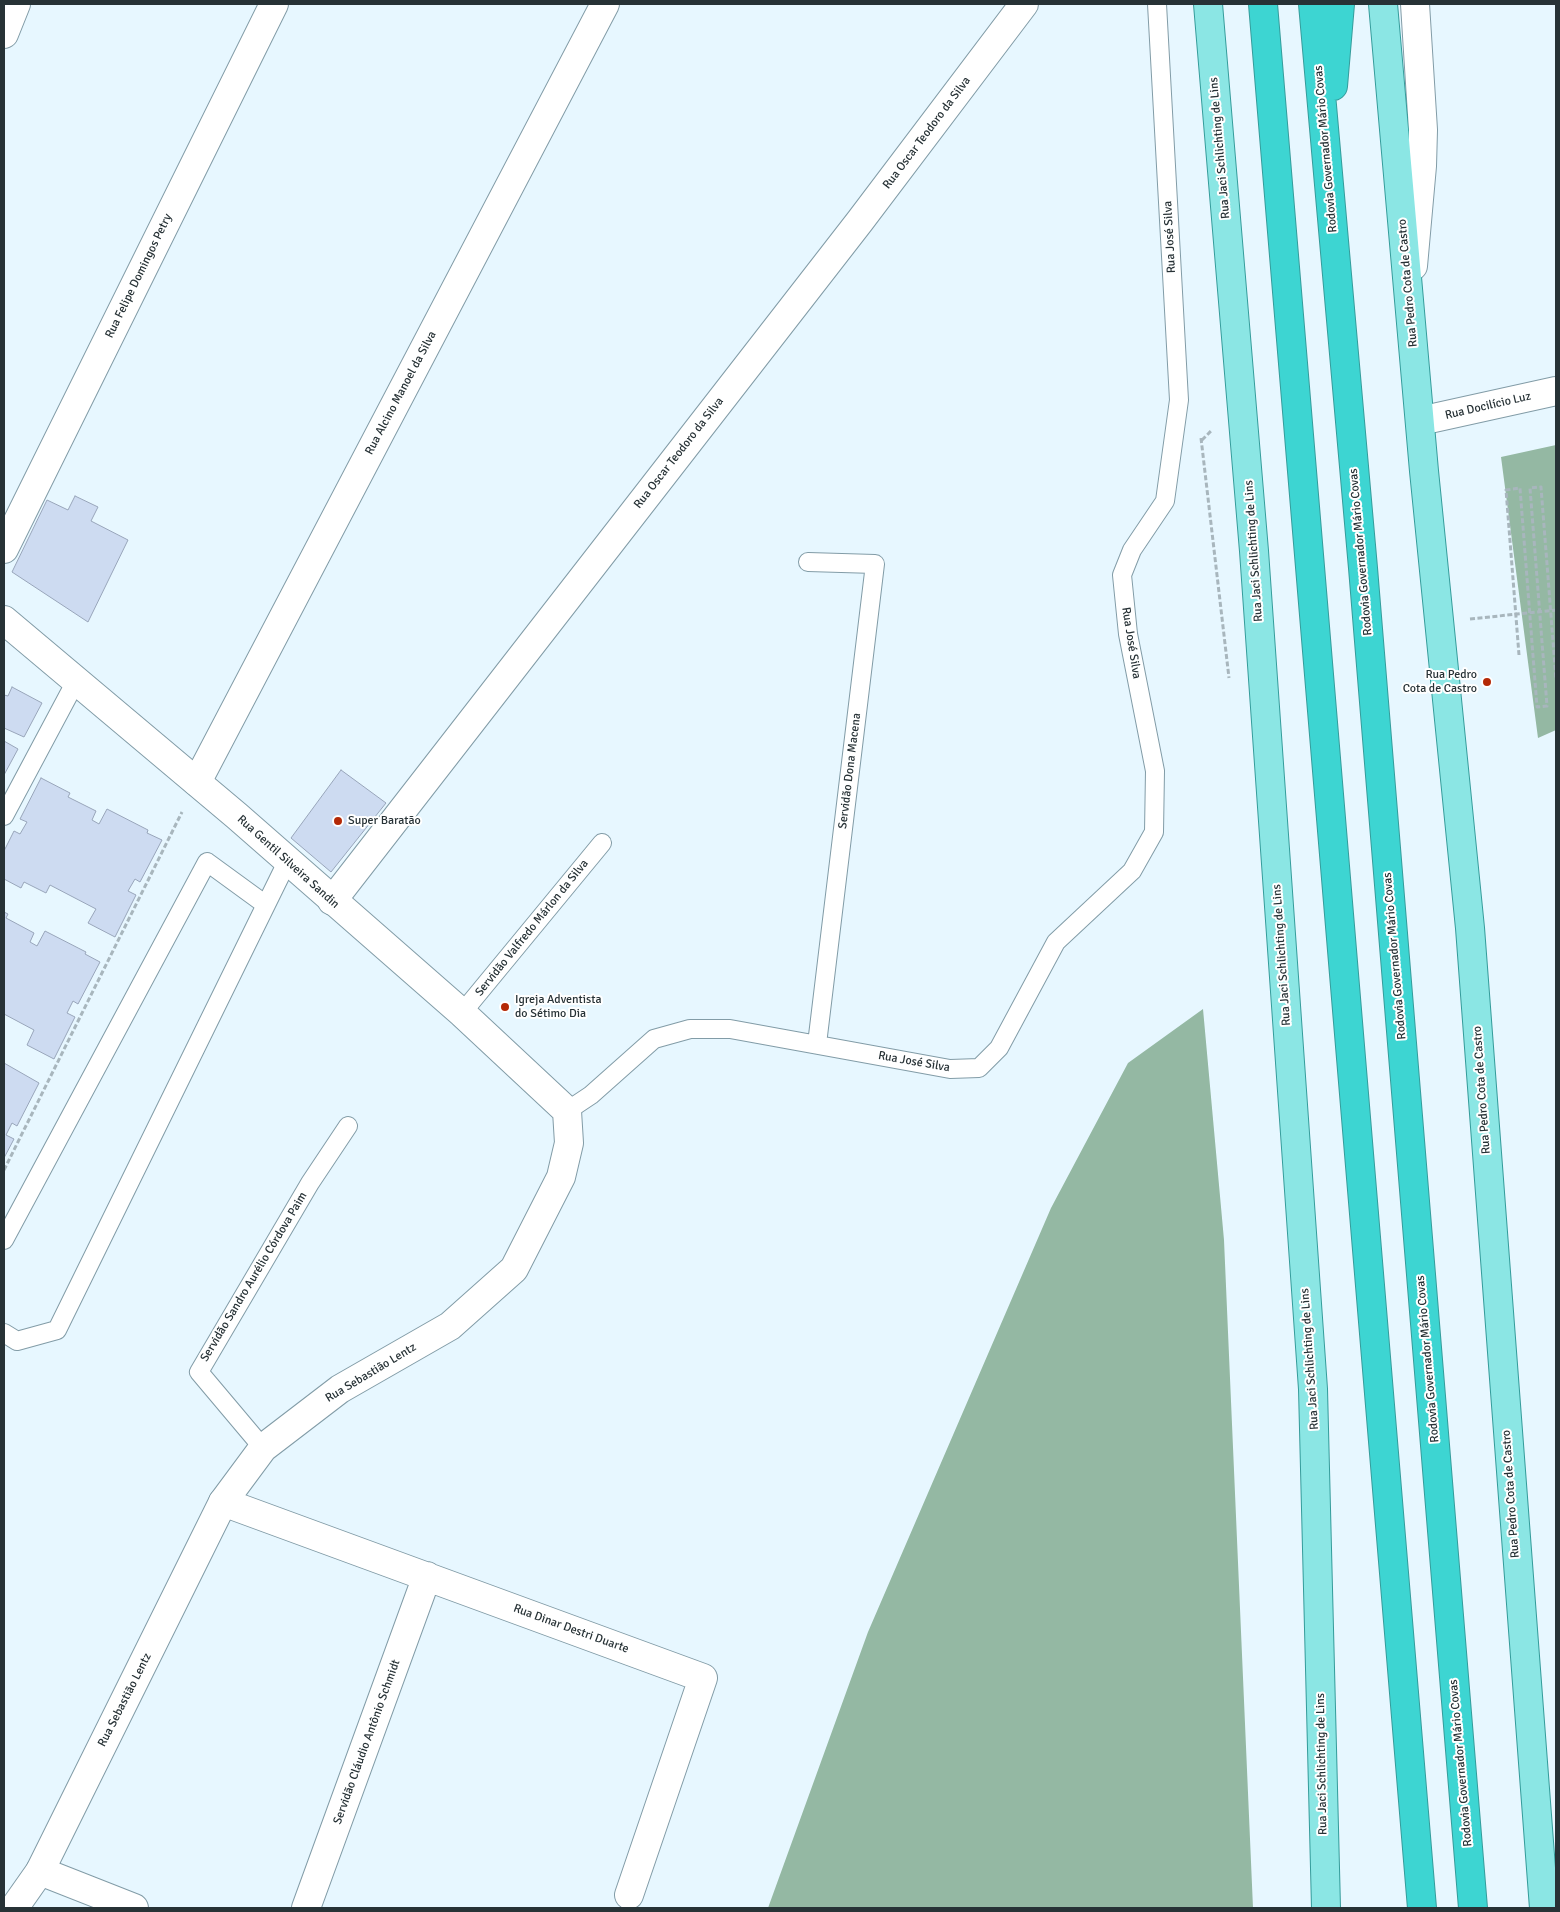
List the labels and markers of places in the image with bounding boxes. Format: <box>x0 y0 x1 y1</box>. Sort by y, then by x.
place label: Rua Pedro Cota de Castro <box>1403 668 1477 696</box>
marker: Rua Pedro Cota de Castro <box>1481 676 1493 688</box>
place label: Super Baratão <box>348 814 421 828</box>
marker: Super Baratão <box>332 815 344 827</box>
place label: Igreja Adventista do Sétimo Dia <box>515 993 602 1021</box>
marker: Igreja Adventista do Sétimo Dia <box>499 1001 511 1013</box>

